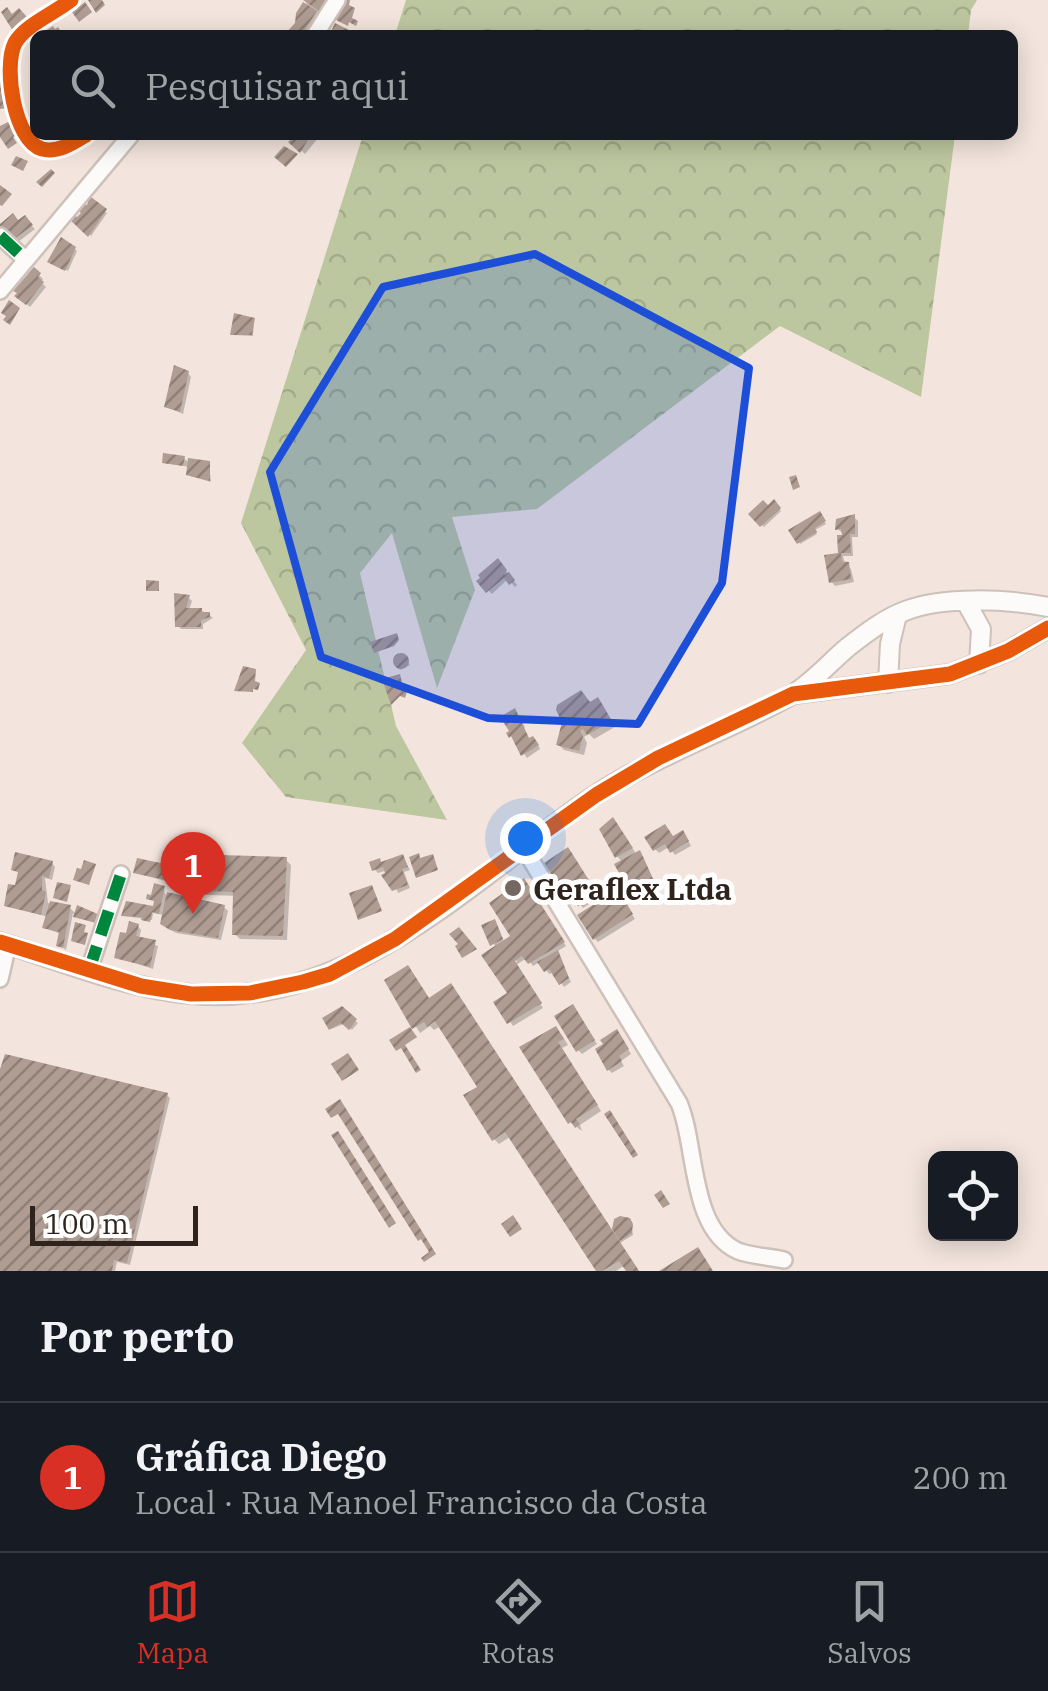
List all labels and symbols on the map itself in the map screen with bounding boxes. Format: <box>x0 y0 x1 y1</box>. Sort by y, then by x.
your location <box>500 813 551 864</box>
pin: 1 <box>160 832 226 914</box>
place label: Geraflex Ltda <box>533 869 732 908</box>
marker: Geraflex Ltda <box>502 877 524 899</box>
scale bar <box>30 1201 198 1246</box>

